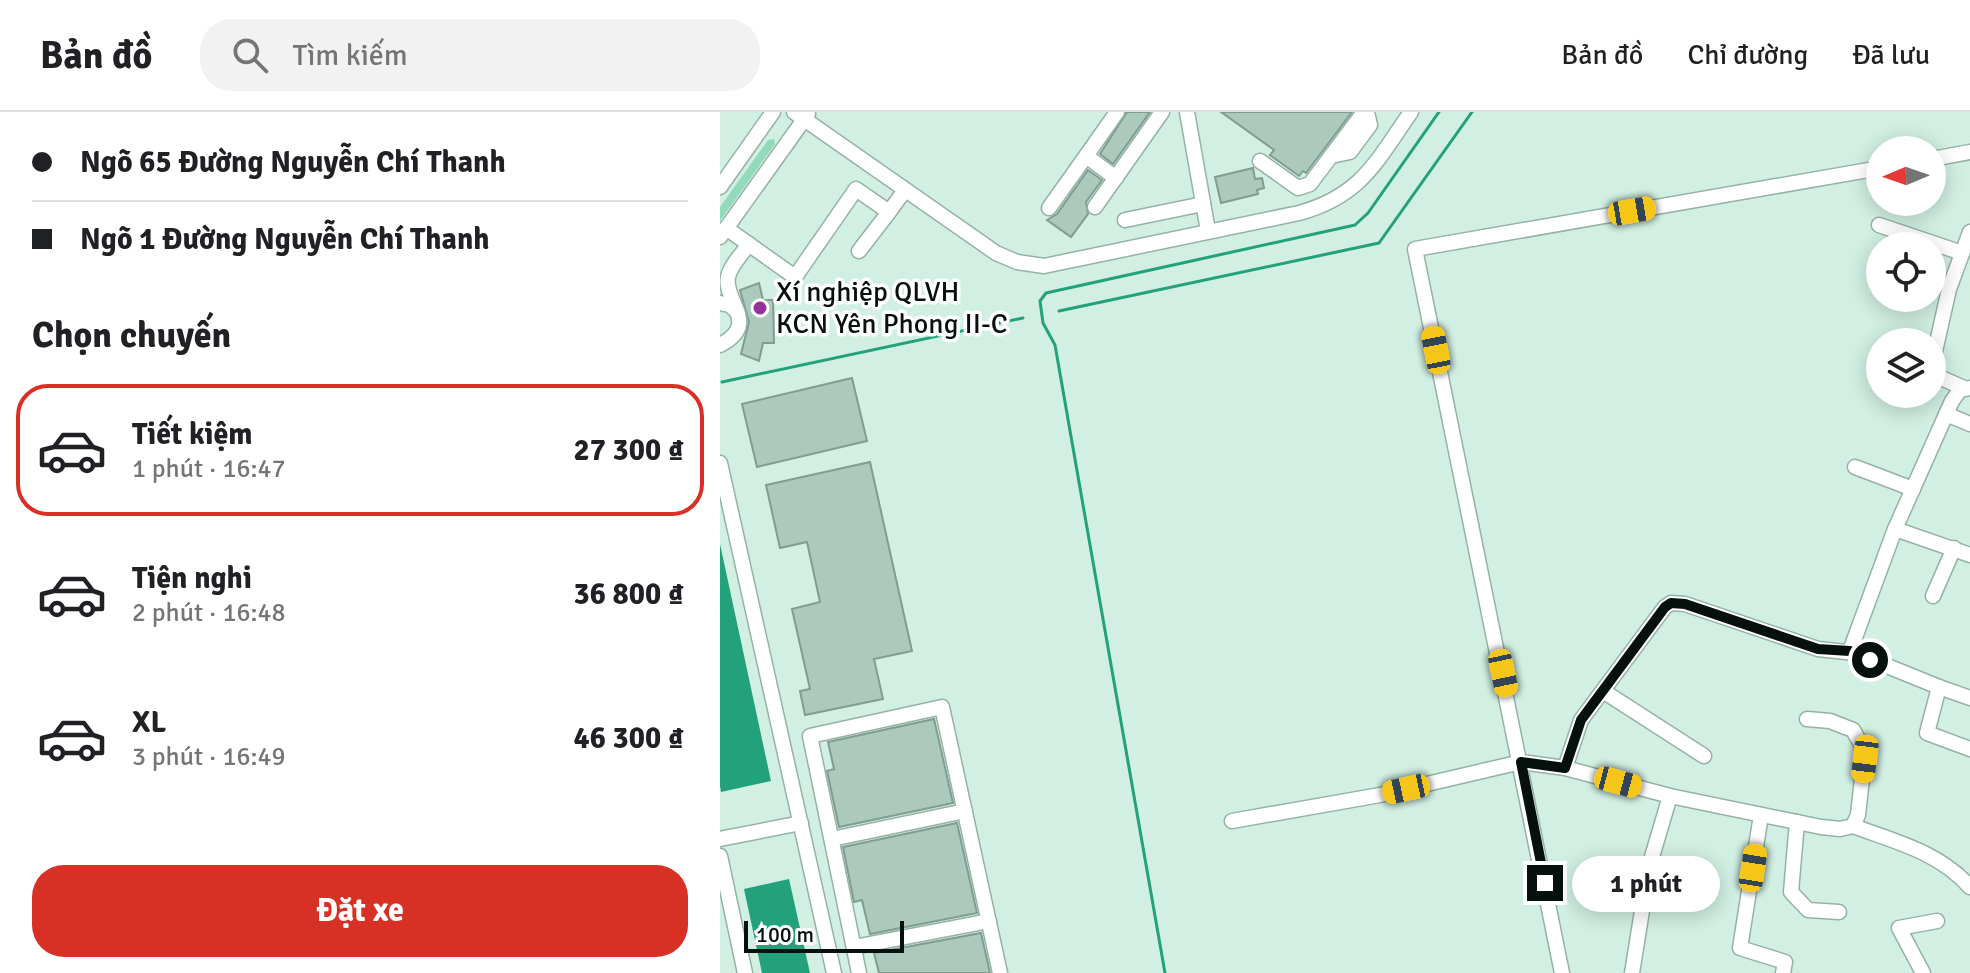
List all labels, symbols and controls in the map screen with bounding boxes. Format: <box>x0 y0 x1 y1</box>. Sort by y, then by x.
search box <box>200 19 760 91</box>
text: Bản đồ <box>40 32 152 79</box>
icon: search <box>228 33 272 77</box>
text: Tìm kiếm <box>292 37 408 74</box>
text: Bản đồ <box>1561 38 1643 72</box>
text: Chỉ đường <box>1687 38 1808 72</box>
text: Đã lưu <box>1852 38 1930 72</box>
north arrow <box>1866 136 1946 216</box>
map controls <box>1866 136 1946 408</box>
text: Ngõ 65 Đường Nguyễn Chí Thanh <box>80 144 506 181</box>
car <box>1606 195 1658 227</box>
text: Ngõ 1 Đường Nguyễn Chí Thanh <box>80 221 490 258</box>
button: locate <box>1866 232 1946 312</box>
place label: Xí nghiệp QLVH KCN Yên Phong II-C <box>776 275 1008 341</box>
marker: Xí nghiệp QLVH KCN Yên Phong II-C <box>751 299 769 317</box>
text: Chọn chuyến <box>32 313 231 358</box>
car <box>1420 324 1452 376</box>
button: layers <box>1866 328 1946 408</box>
icon: car <box>36 414 108 486</box>
text: Tiết kiệm <box>132 416 253 453</box>
text: 27 300 ₫ <box>574 432 684 469</box>
text: 1 phút · 16:47 <box>132 453 286 485</box>
icon: car <box>36 558 108 630</box>
text: Tiện nghi <box>132 560 252 597</box>
text: 36 800 ₫ <box>574 576 684 613</box>
text: 2 phút · 16:48 <box>132 597 286 629</box>
route start <box>1852 642 1888 678</box>
car <box>1486 647 1520 699</box>
icon: car <box>36 702 108 774</box>
text: XL <box>132 704 166 741</box>
text: 46 300 ₫ <box>574 720 684 757</box>
car <box>1850 734 1880 784</box>
text: 3 phút · 16:49 <box>132 741 286 773</box>
car <box>1592 764 1644 800</box>
car <box>1380 772 1432 806</box>
car <box>1737 842 1769 894</box>
callout: 1 phút <box>1573 855 1721 911</box>
button: Đặt xe <box>32 865 688 957</box>
route end <box>1527 865 1563 901</box>
text: 1 phút <box>1610 868 1682 900</box>
scale bar <box>744 917 904 953</box>
text: 100 m <box>756 921 814 948</box>

